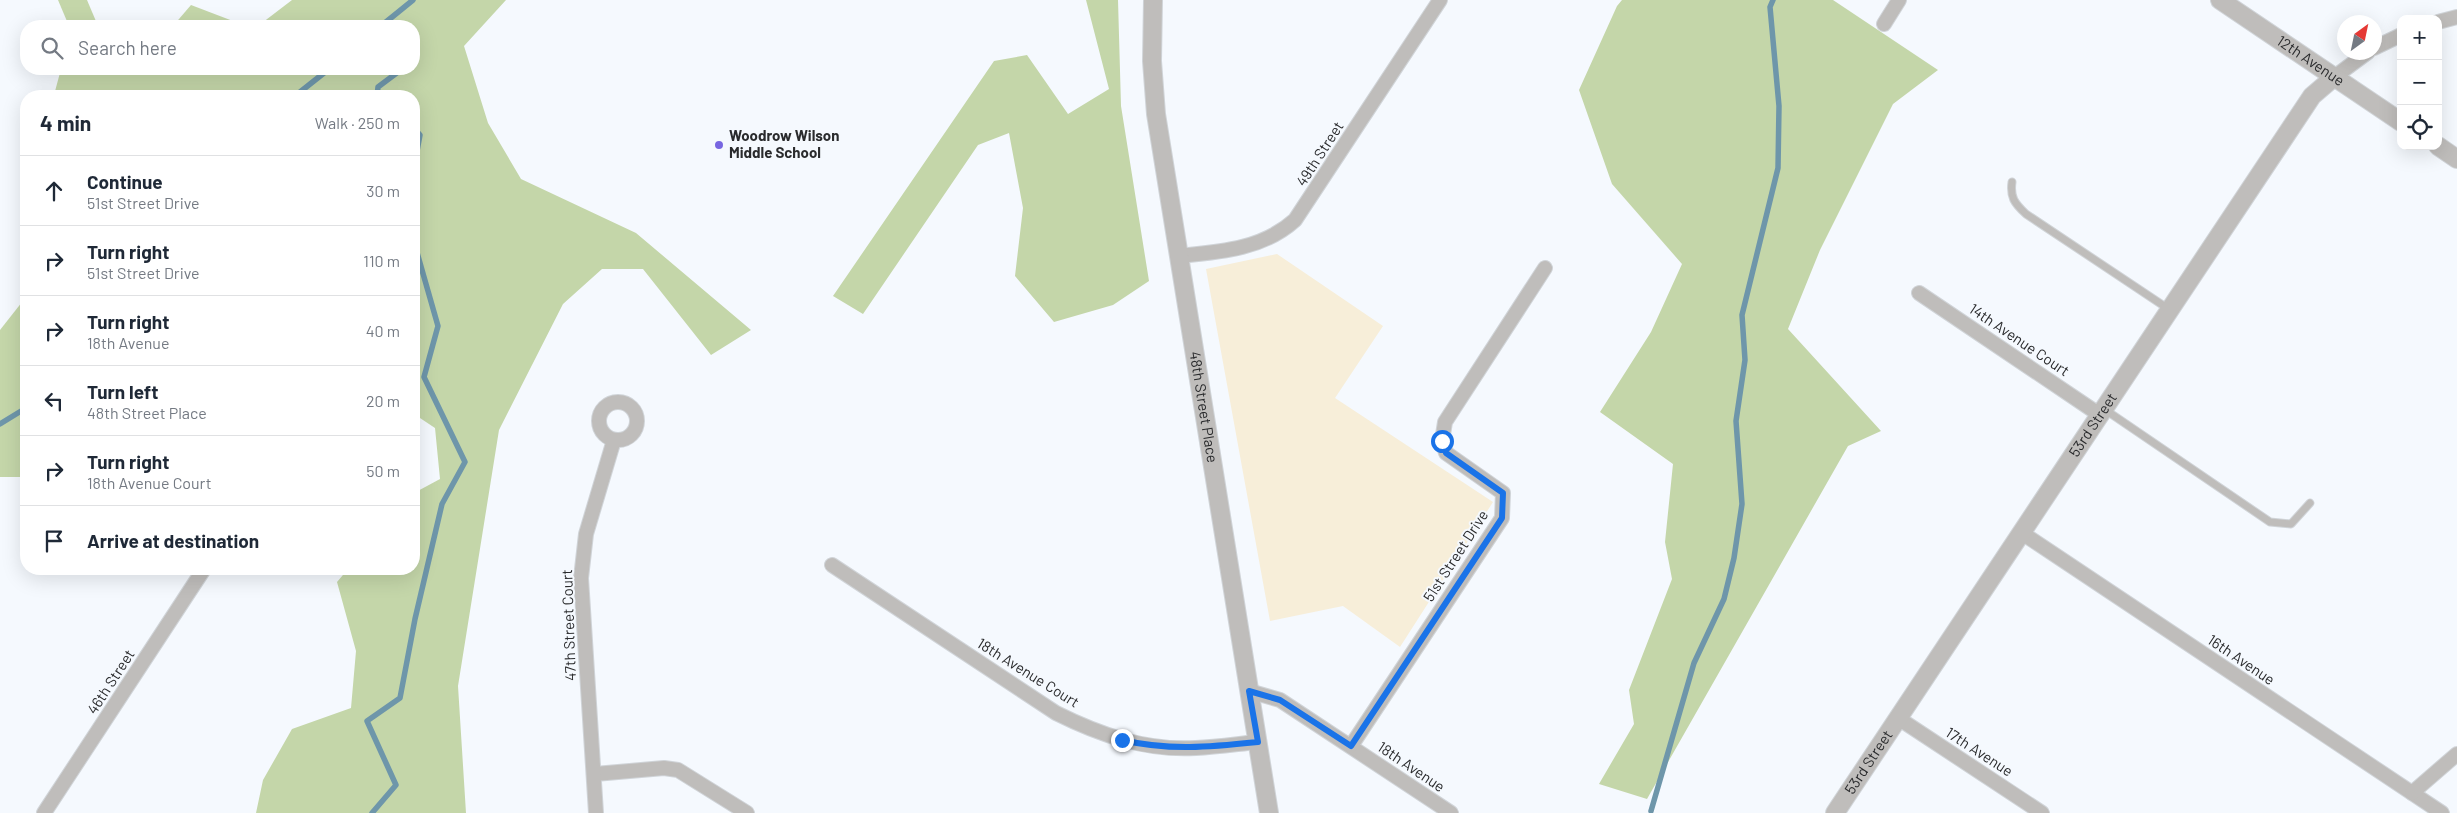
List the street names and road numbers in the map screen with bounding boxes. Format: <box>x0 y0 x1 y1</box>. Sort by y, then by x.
street label: 12th Avenue <box>2274 31 2348 89</box>
street label: 49th Street <box>1292 118 1347 189</box>
street label: 14th Avenue Court <box>1966 299 2073 379</box>
street label: 48th Street Place <box>1187 350 1222 464</box>
street label: 53rd Street <box>2065 389 2120 460</box>
street label: 51st Street Drive <box>1419 506 1491 605</box>
street label: 47th Street Court <box>557 569 579 681</box>
street label: 16th Avenue <box>2205 630 2279 688</box>
street label: 18th Avenue Court <box>974 634 1083 711</box>
street label: 46th Street <box>83 646 138 717</box>
street label: 17th Avenue <box>1943 723 2017 780</box>
street label: 53rd Street <box>1840 726 1896 797</box>
street label: 18th Avenue <box>1374 737 1449 795</box>

